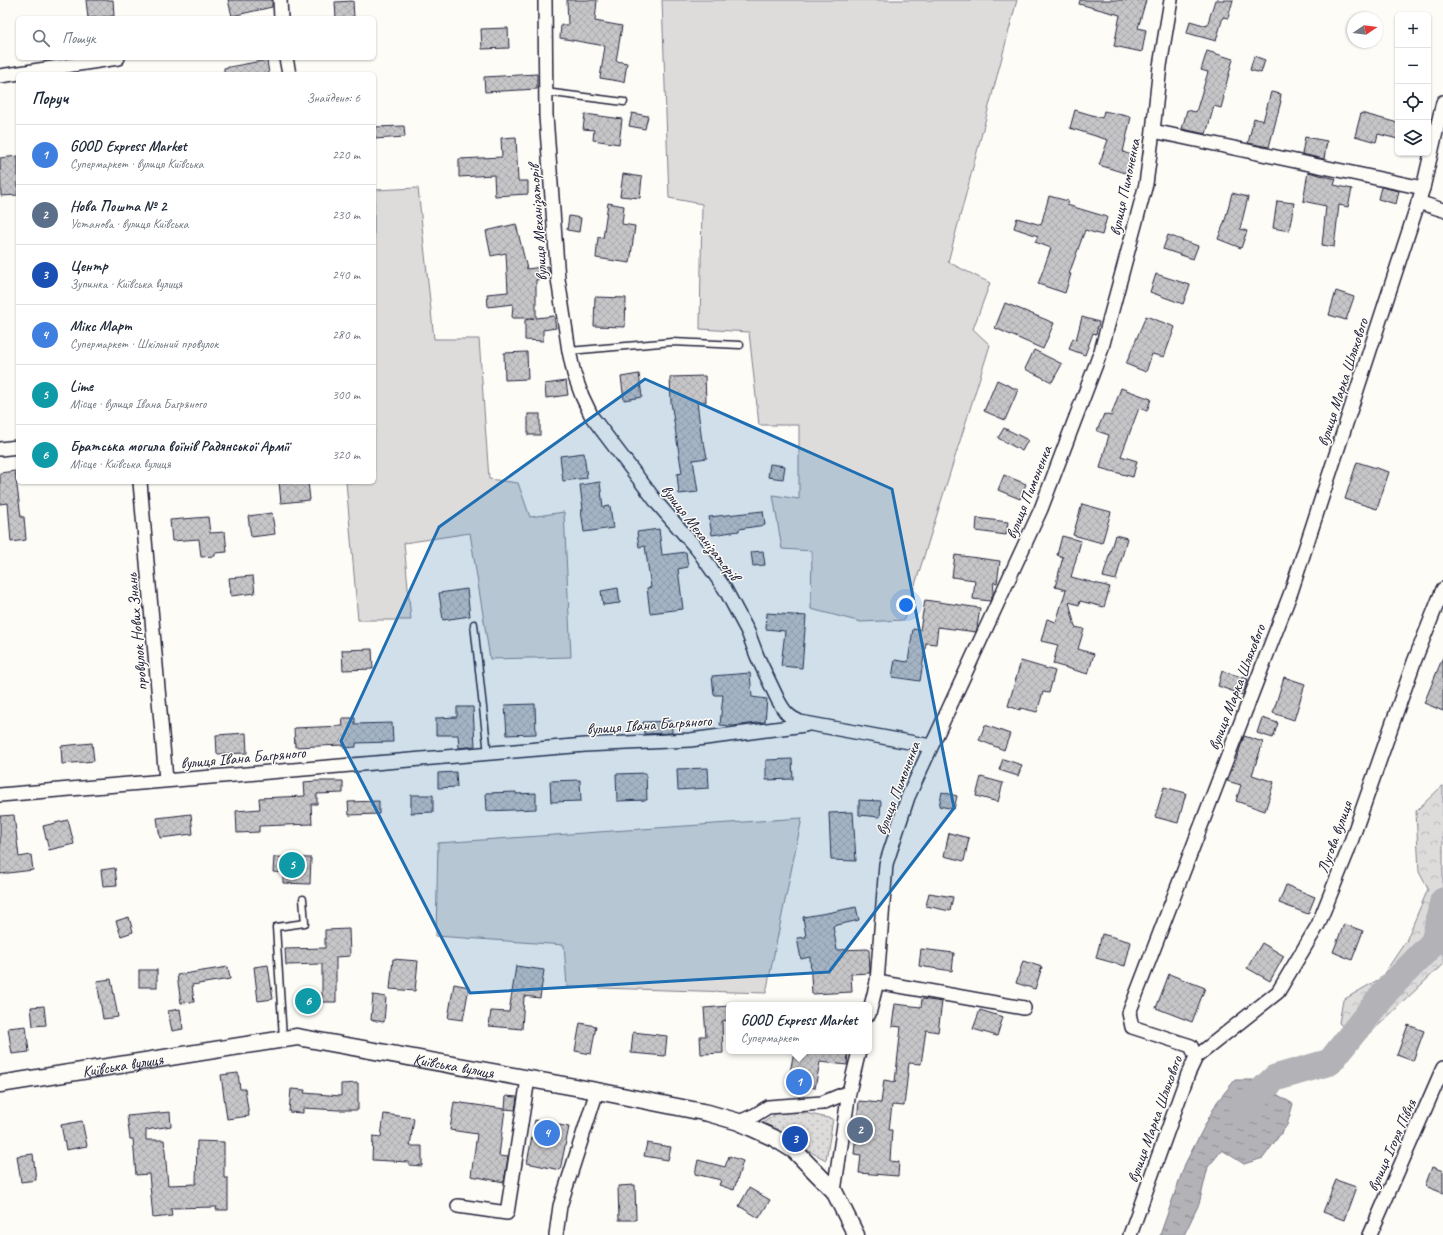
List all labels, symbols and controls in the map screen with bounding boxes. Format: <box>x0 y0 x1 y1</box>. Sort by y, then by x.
north arrow <box>1347 12 1383 48</box>
map controls <box>1395 12 1431 156</box>
button: + <box>1395 12 1431 48</box>
search box <box>16 16 376 60</box>
icon: search <box>30 27 52 49</box>
text: Пошук <box>62 29 95 48</box>
button: − <box>1395 48 1431 84</box>
button: locate <box>1395 84 1431 120</box>
text: Поруч <box>32 88 68 109</box>
text: Знайдено: 6 <box>306 90 360 106</box>
button: layers <box>1395 120 1431 156</box>
street label: вулиця Пимоненка <box>1105 136 1145 237</box>
text: GOOD Express Market <box>70 137 186 156</box>
text: 1 <box>42 147 48 163</box>
text: 220 m <box>332 147 360 163</box>
text: Супермаркет · вулиця Київська <box>70 156 203 172</box>
street label: вулиця Механізаторів <box>524 160 552 282</box>
text: Нова Пошта № 2 <box>70 197 166 216</box>
text: 2 <box>42 207 48 223</box>
text: 230 m <box>332 207 360 223</box>
text: Установа · вулиця Київська <box>70 216 189 232</box>
text: Центр <box>70 257 108 276</box>
text: 3 <box>42 267 48 283</box>
text: 240 m <box>332 267 360 283</box>
text: Зупинка · Київська вулиця <box>70 276 182 292</box>
street label: вулиця Марка Шляхового <box>1313 315 1373 449</box>
text: Мікс Март <box>70 317 131 336</box>
text: 4 <box>42 327 48 343</box>
text: 280 m <box>332 327 360 343</box>
text: Супермаркет · Шкільний провулок <box>70 336 218 352</box>
text: Lime <box>70 377 93 396</box>
text: 5 <box>42 387 48 403</box>
text: 300 m <box>332 387 360 403</box>
text: Місце · вулиця Івана Багряного <box>70 396 206 412</box>
text: Братська могила воїнів Радянської Армії <box>70 437 289 456</box>
street label: вулиця Пимоненка <box>1001 442 1057 542</box>
text: 6 <box>42 447 48 463</box>
text: 320 m <box>332 447 360 463</box>
text: Місце · Київська вулиця <box>70 456 171 472</box>
street label: вулиця Механізаторів <box>656 481 747 588</box>
street label: провулок Нових Знань <box>122 572 152 691</box>
your location <box>896 595 916 615</box>
street label: вулиця Марка Шляхового <box>1204 620 1271 753</box>
street label: вулиця Івана Багряного <box>586 711 714 739</box>
street label: вулиця Пимоненка <box>871 738 925 838</box>
street label: вулиця Івана Багряного <box>180 742 308 773</box>
street label: Лугова вулиця <box>1313 797 1358 876</box>
pin: 5 <box>279 850 305 880</box>
pin: 6 <box>295 986 321 1016</box>
popup <box>726 1002 872 1054</box>
text: GOOD Express Market <box>741 1011 857 1030</box>
text: Супермаркет <box>741 1030 799 1046</box>
street label: Київська вулиця <box>81 1049 166 1082</box>
street label: Київська вулиця <box>412 1049 497 1083</box>
street label: вулиця Марка Шляхового <box>1123 1052 1188 1185</box>
pin: 1 <box>786 1067 812 1097</box>
street label: вулиця Ігоря Півня <box>1363 1095 1422 1195</box>
pin: 2 <box>847 1115 873 1145</box>
pin: 4 <box>534 1118 560 1148</box>
pin: 3 <box>782 1124 808 1154</box>

